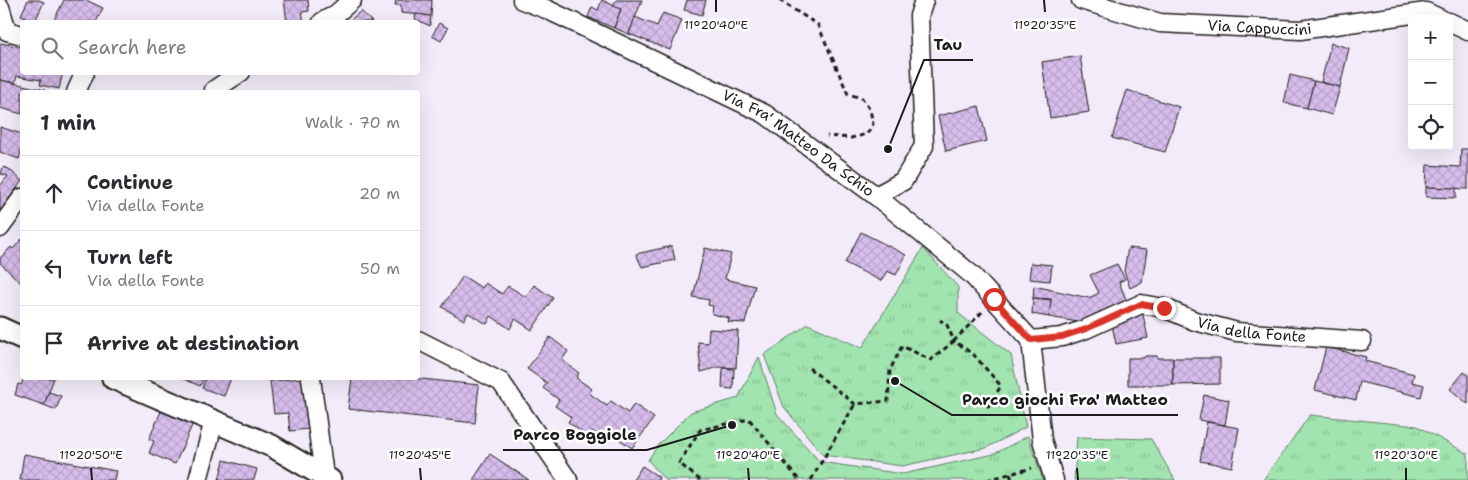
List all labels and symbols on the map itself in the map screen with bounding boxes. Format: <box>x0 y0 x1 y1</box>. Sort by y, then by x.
street label: Via Cappuccini <box>1207 15 1313 40</box>
text: 11°20'40"E <box>684 17 748 33</box>
text: 11°20'35"E <box>1014 17 1076 33</box>
callout: Tau <box>924 29 973 60</box>
text: Tau <box>934 34 962 55</box>
street label: Via Fra' Matteo Da Schio <box>719 85 878 201</box>
route start <box>983 288 1006 311</box>
route end <box>1153 297 1176 320</box>
street label: Via della Fonte <box>1195 312 1307 347</box>
callout: Parco giochi Fra' Matteo <box>952 384 1178 415</box>
text: Parco giochi Fra' Matteo <box>962 389 1168 410</box>
callout: Parco Boggiole <box>503 419 647 450</box>
text: Parco Boggiole <box>513 424 637 445</box>
text: 11°20'50"E <box>59 447 123 463</box>
text: 11°20'45"E <box>389 447 451 463</box>
text: 11°20'40"E <box>716 447 780 463</box>
text: 11°20'35"E <box>1046 447 1108 463</box>
text: 11°20'30"E <box>1374 447 1438 463</box>

